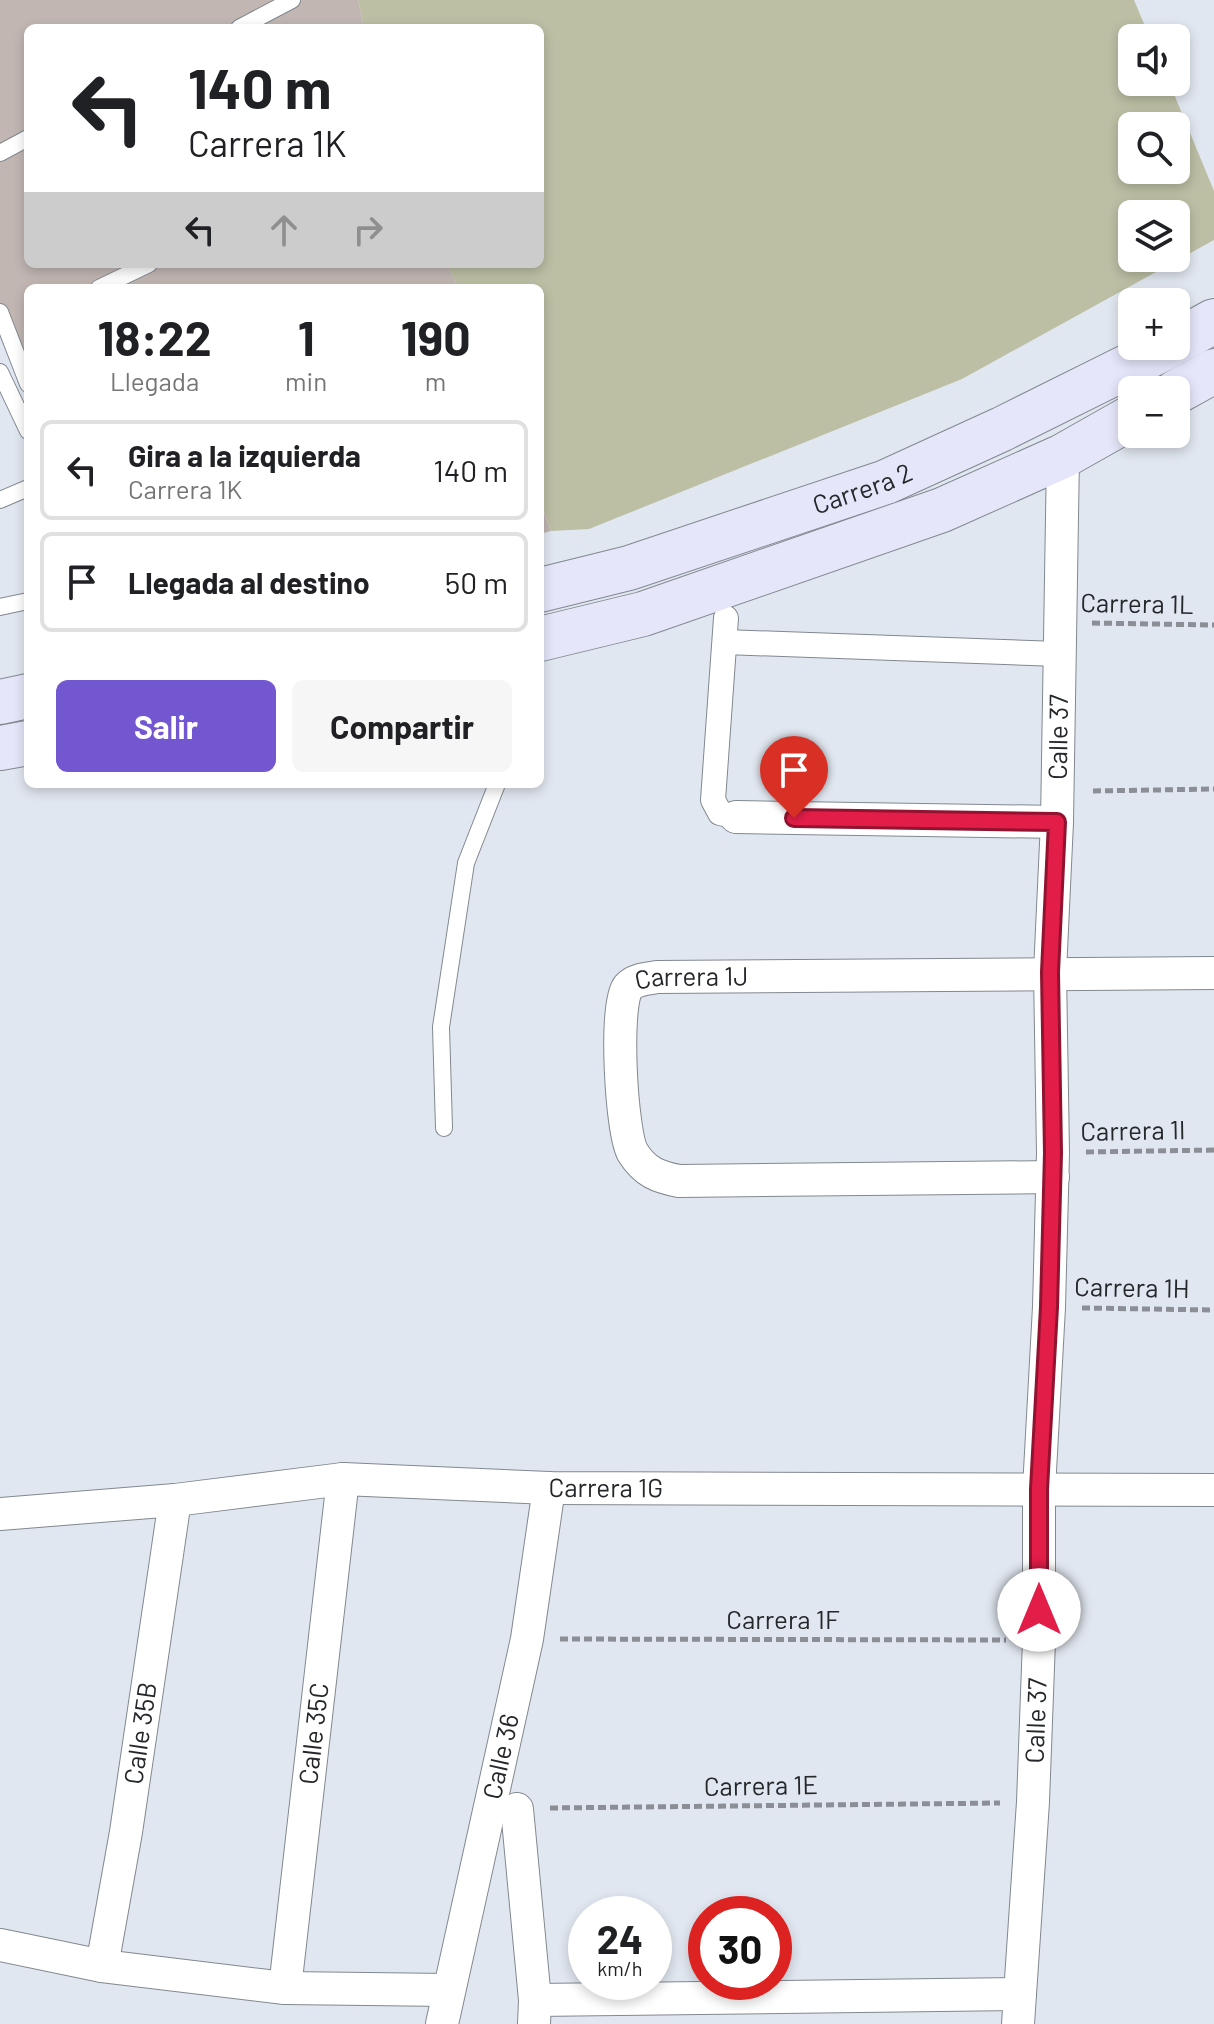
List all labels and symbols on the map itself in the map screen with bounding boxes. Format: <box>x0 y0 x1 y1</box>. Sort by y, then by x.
street label: Carrera 2 <box>808 455 916 520</box>
street label: Carrera 1L <box>1080 586 1194 619</box>
street label: Calle 37 <box>1041 694 1073 780</box>
pin <box>760 736 828 818</box>
street label: Carrera 1J <box>631 959 748 995</box>
street label: Carrera 1I <box>1080 1113 1186 1146</box>
street label: Carrera 1H <box>1074 1270 1190 1303</box>
street label: Carrera 1G <box>549 1471 663 1502</box>
position arrow <box>997 1568 1081 1652</box>
street label: Carrera 1F <box>726 1603 840 1634</box>
street label: Calle 37 <box>1017 1677 1052 1764</box>
street label: Calle 35B <box>116 1680 162 1786</box>
street label: Calle 35C <box>291 1681 334 1786</box>
street label: Calle 36 <box>475 1710 524 1802</box>
street label: Carrera 1E <box>704 1768 818 1801</box>
speed limit sign: 30 <box>688 1896 792 2000</box>

